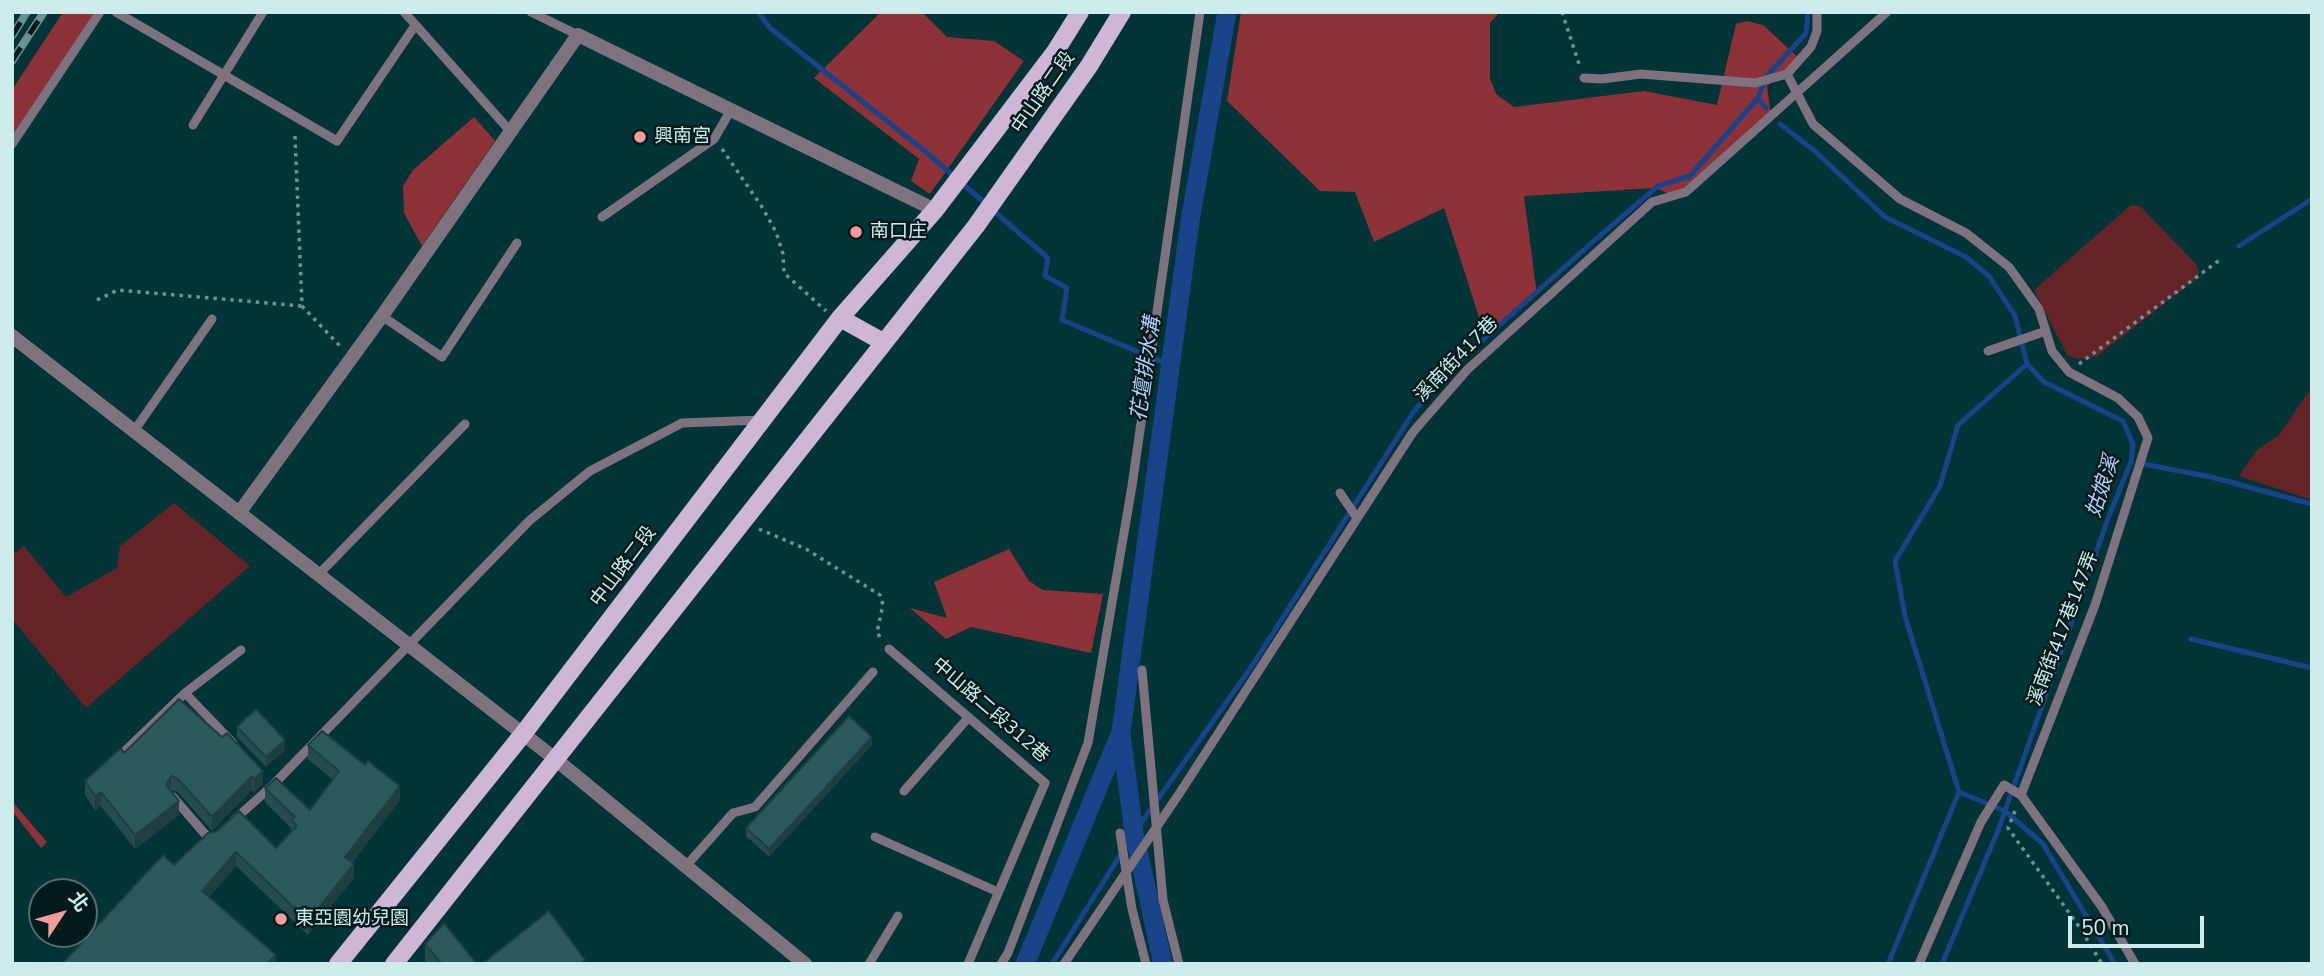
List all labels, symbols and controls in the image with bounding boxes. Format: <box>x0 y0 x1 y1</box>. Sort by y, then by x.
street label: 中山路二段 <box>1007 48 1081 138</box>
place label: 興南宮 <box>654 126 711 148</box>
marker: 興南宮 <box>632 129 648 145</box>
place label: 南口庄 <box>870 221 927 243</box>
marker: 南口庄 <box>848 224 864 240</box>
street label: 溪南街417巷 <box>1411 312 1503 408</box>
water label: 花壇排水溝 <box>1127 315 1167 423</box>
water label: 姑娘溪 <box>2082 453 2126 521</box>
street label: 中山路二段 <box>586 522 662 612</box>
street label: 溪南街417巷147弄 <box>2024 549 2104 709</box>
street label: 中山路二段312巷 <box>927 654 1053 768</box>
north arrow <box>28 878 98 948</box>
text: 北 <box>62 886 94 917</box>
scale bar <box>2072 902 2208 946</box>
place label: 東亞園幼兒園 <box>295 908 409 930</box>
marker: 東亞園幼兒園 <box>273 911 289 927</box>
text: 50 m <box>2081 914 2130 942</box>

